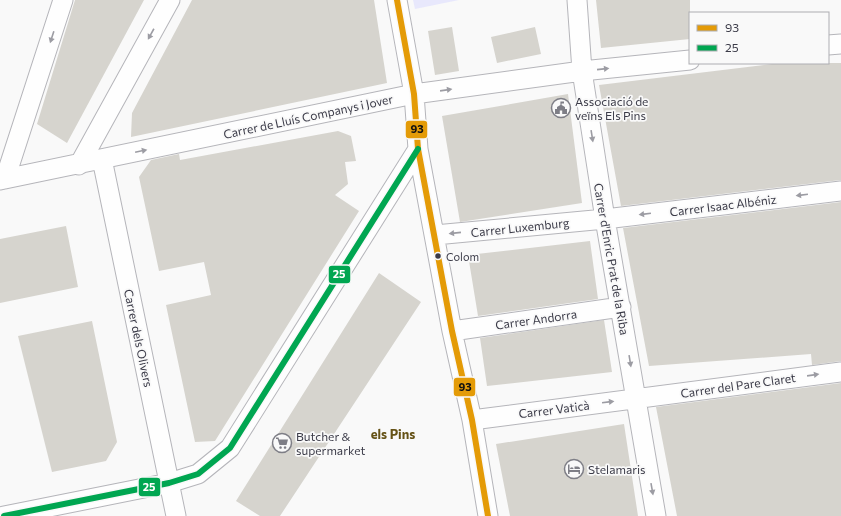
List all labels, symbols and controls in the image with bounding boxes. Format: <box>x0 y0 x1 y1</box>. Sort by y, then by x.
legend <box>689 12 829 64</box>
text: 93 <box>725 20 739 34</box>
one-way arrow <box>148 28 155 40</box>
one-way arrow <box>49 32 55 44</box>
text: 25 <box>725 40 739 54</box>
one-way arrow <box>597 65 609 72</box>
one-way arrow <box>440 87 453 93</box>
street label: Carrer de Lluís Companys i Jover <box>222 91 395 142</box>
place label: Associació de veïns Els Pins <box>575 94 648 122</box>
public building icon: Associació de veïns Els Pins <box>550 97 572 119</box>
line badge: 93 <box>405 120 428 139</box>
text: 93 <box>410 122 424 135</box>
one-way arrow <box>589 130 595 142</box>
one-way arrow <box>135 148 147 154</box>
street label: Carrer d'Enric Prat de la Riba <box>592 182 632 336</box>
street label: Carrer Isaac Albéniz <box>669 191 777 219</box>
one-way arrow <box>796 192 808 198</box>
one-way arrow <box>639 211 651 217</box>
street label: Carrer Luxemburg <box>470 215 570 239</box>
one-way arrow <box>449 230 461 237</box>
place label: Colom <box>446 250 479 263</box>
marker: Colom <box>433 251 443 261</box>
line badge: 25 <box>328 265 351 284</box>
text: 25 <box>333 267 345 280</box>
street label: Carrer dels Olivers <box>122 288 156 388</box>
street label: Carrer Andorra <box>494 306 578 332</box>
one-way arrow <box>627 355 633 367</box>
street label: Carrer del Pare Claret <box>679 370 797 400</box>
one-way arrow <box>807 372 819 378</box>
line badge: 93 <box>453 377 476 397</box>
text: 93 <box>458 380 472 393</box>
street label: Carrer Vaticà <box>518 398 590 420</box>
one-way arrow <box>602 399 614 406</box>
district label: els Pins <box>371 426 415 442</box>
place label: Butcher & supermarket <box>296 429 365 457</box>
supermarket icon: Butcher & supermarket <box>271 432 293 454</box>
hotel icon: Stelamaris <box>563 458 585 480</box>
place label: Stelamaris <box>588 462 646 476</box>
line badge: 25 <box>138 477 161 497</box>
text: 25 <box>143 480 155 493</box>
one-way arrow <box>649 483 655 495</box>

